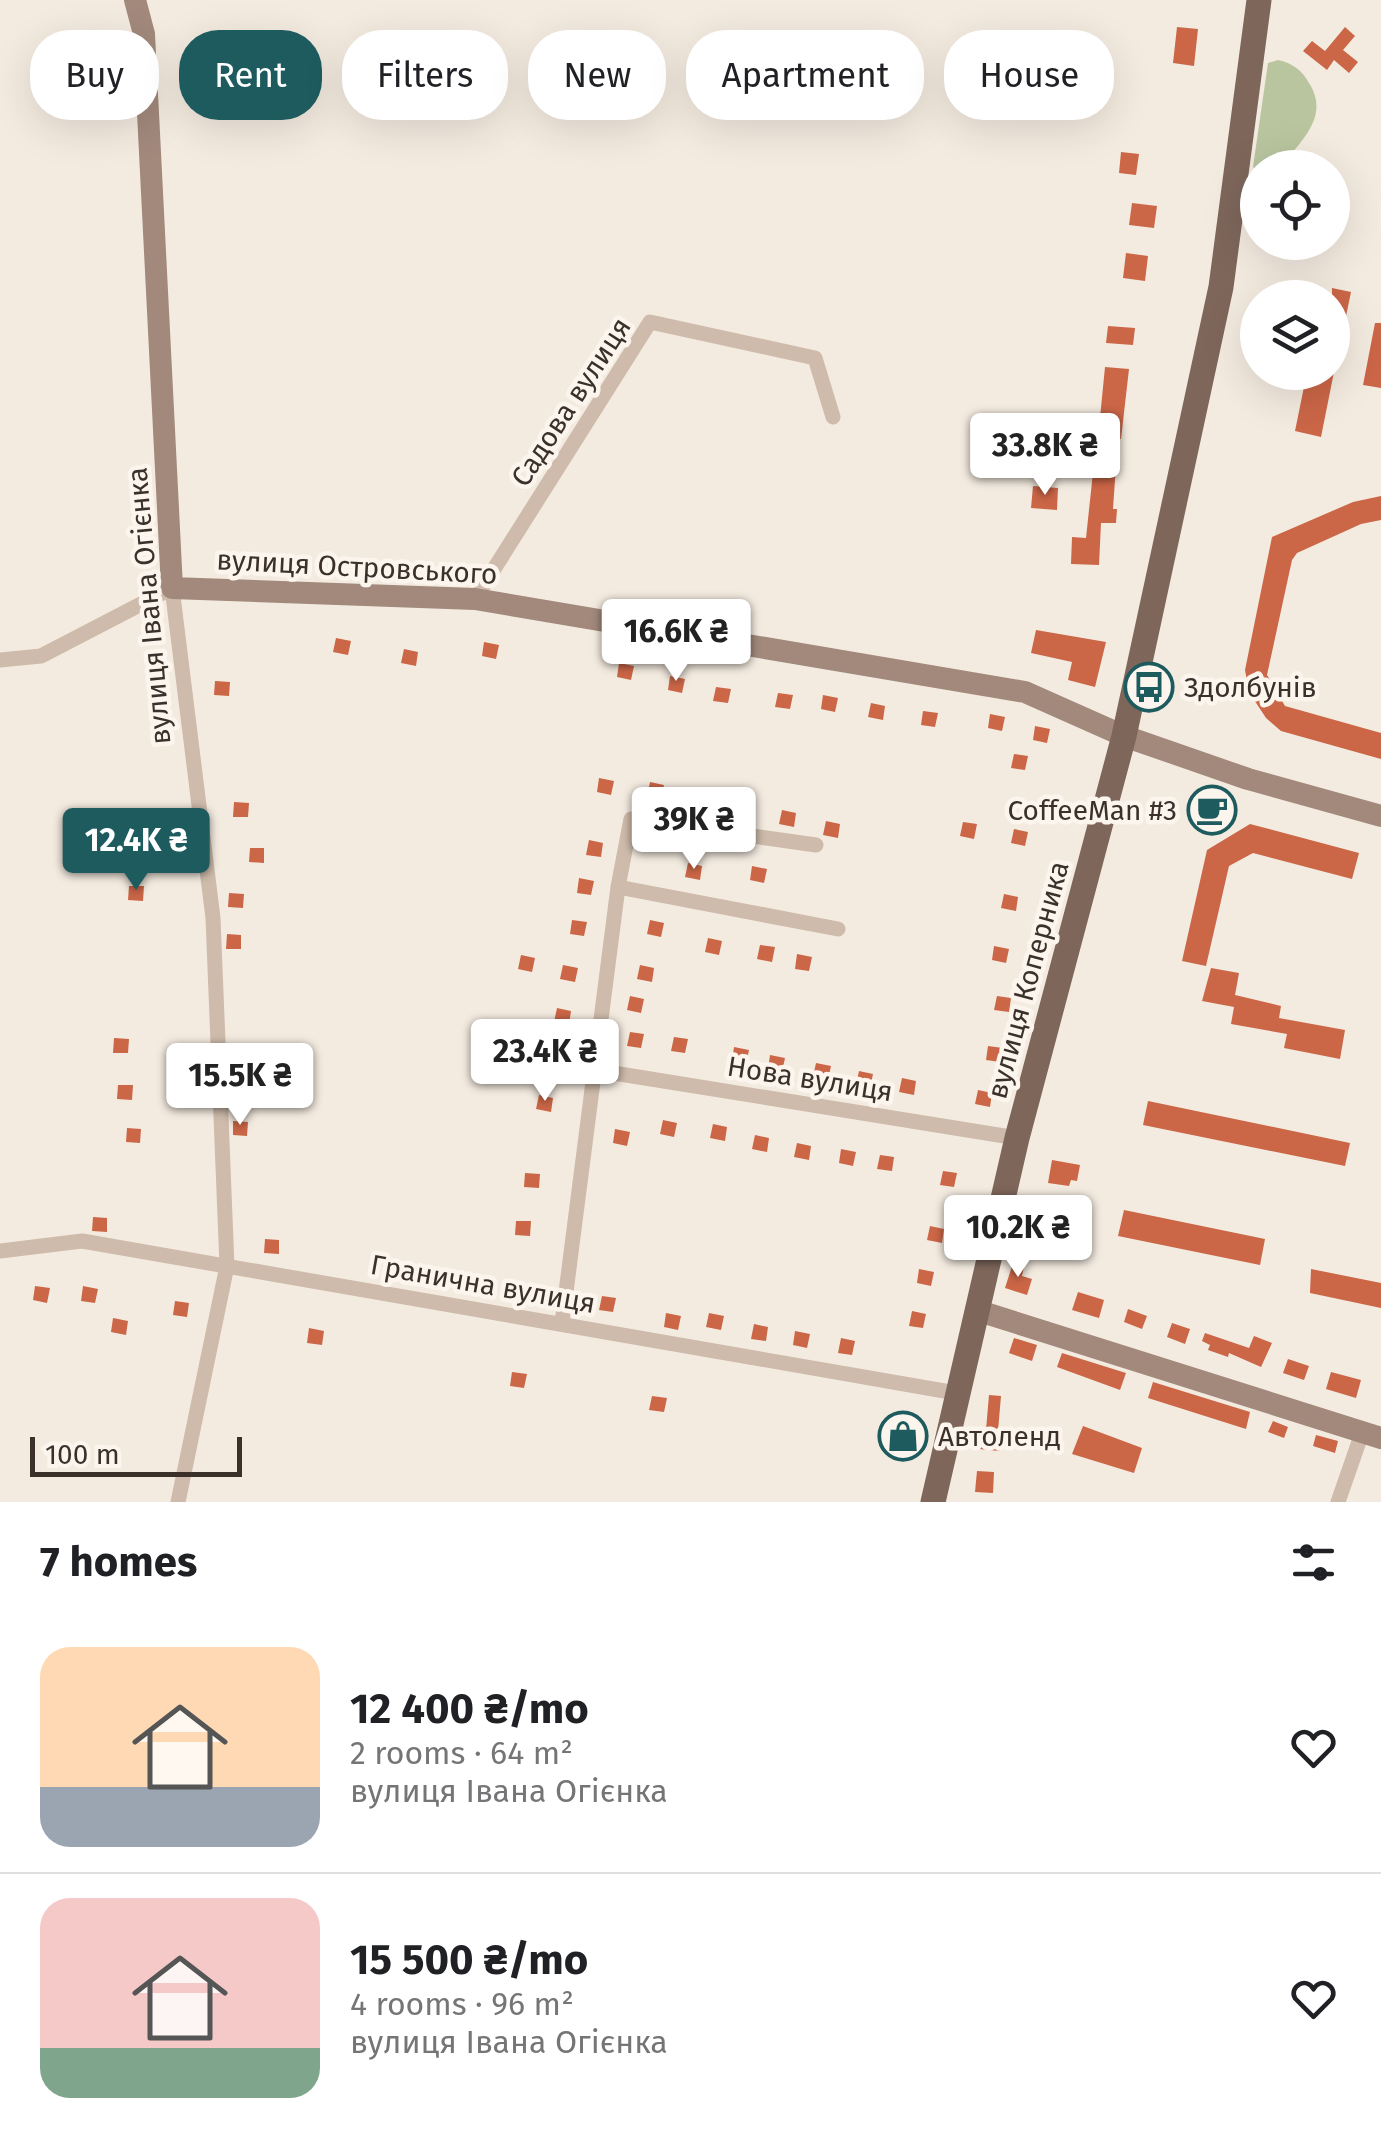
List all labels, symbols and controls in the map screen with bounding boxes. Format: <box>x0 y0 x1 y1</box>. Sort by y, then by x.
chip: Buy <box>30 30 159 120</box>
chip: Rent <box>179 30 322 120</box>
chip: Filters <box>342 30 508 120</box>
chip: New <box>528 30 666 120</box>
chip: Apartment <box>686 30 924 120</box>
chip: House <box>944 30 1114 120</box>
map controls <box>1240 150 1350 390</box>
button: locate <box>1240 150 1350 260</box>
button: layers <box>1240 280 1350 390</box>
street label: Садова вулиця <box>504 312 638 492</box>
pin: 33.8K ₴ <box>953 413 1137 498</box>
text: 33.8K ₴ <box>992 426 1098 464</box>
street label: вулиця Івана Огієнка <box>120 466 178 746</box>
street label: вулиця Островського <box>216 543 498 591</box>
pin: 16.6K ₴ <box>584 599 768 684</box>
text: 16.6K ₴ <box>624 612 728 650</box>
bus stop icon: Здолбунів <box>1123 661 1175 713</box>
place label: Здолбунів <box>1184 671 1317 704</box>
cafe icon: CoffeeMan #3 <box>1186 784 1238 836</box>
pin: 39K ₴ <box>624 787 764 872</box>
place label: CoffeeMan #3 <box>1007 794 1177 827</box>
text: 39K ₴ <box>654 800 734 838</box>
pin: 12.4K ₴ <box>44 808 228 893</box>
text: 12.4K ₴ <box>85 821 187 859</box>
street label: вулиця Коперника <box>980 858 1076 1102</box>
pin: 23.4K ₴ <box>453 1019 637 1104</box>
text: 23.4K ₴ <box>493 1032 597 1070</box>
pin: 15.5K ₴ <box>148 1043 332 1128</box>
street label: Нова вулиця <box>725 1050 895 1108</box>
text: 15.5K ₴ <box>188 1056 292 1094</box>
pin: 10.2K ₴ <box>926 1195 1110 1280</box>
text: 10.2K ₴ <box>966 1208 1070 1246</box>
street label: Гранична вулиця <box>368 1248 598 1320</box>
shop icon: Автоленд <box>877 1410 929 1462</box>
place label: Автоленд <box>938 1420 1061 1453</box>
scale bar <box>30 1432 242 1476</box>
text: 100 m <box>45 1438 120 1471</box>
icon: filters <box>1286 1535 1341 1590</box>
text: 7 homes <box>40 1537 197 1587</box>
text: 12 400 ₴/mo <box>350 1684 589 1734</box>
icon: home <box>120 1687 240 1807</box>
icon: heart <box>1286 1720 1341 1775</box>
text: 2 rooms · 64 m² <box>350 1734 573 1772</box>
text: вулиця Івана Огієнка <box>350 1772 668 1810</box>
text: 15 500 ₴/mo <box>350 1935 588 1985</box>
icon: home <box>120 1938 240 2058</box>
icon: heart <box>1286 1971 1341 2026</box>
text: 4 rooms · 96 m² <box>350 1985 574 2023</box>
text: вулиця Івана Огієнка <box>350 2023 668 2061</box>

